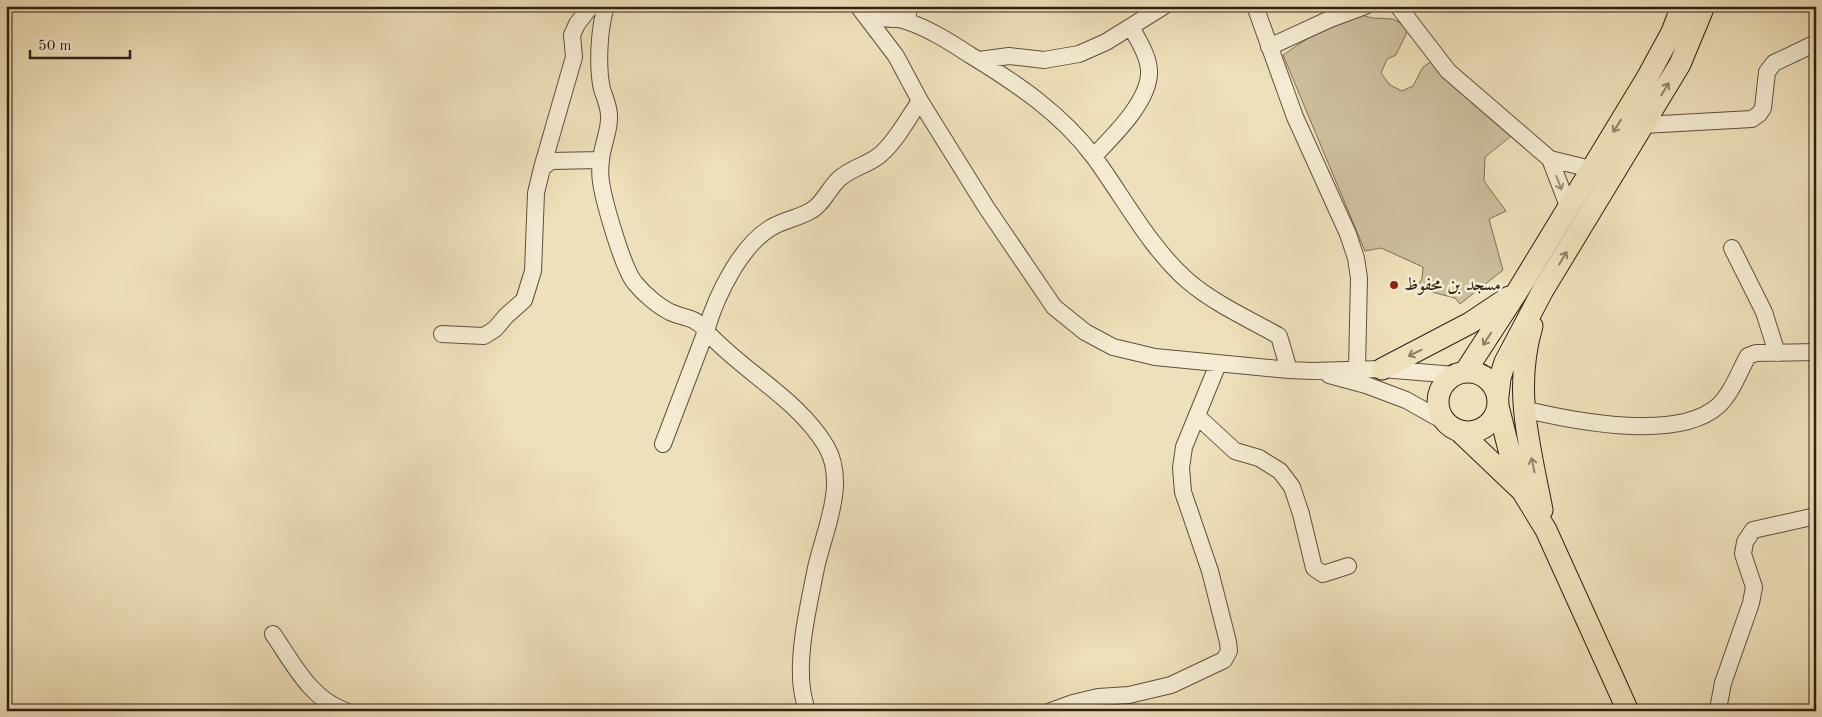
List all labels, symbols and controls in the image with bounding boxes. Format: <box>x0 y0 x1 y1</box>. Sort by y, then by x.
scale bar <box>30 28 130 60</box>
text: 50 m <box>38 39 72 54</box>
one-way arrow <box>1660 82 1670 96</box>
one-way arrow <box>1612 119 1623 133</box>
one-way arrow <box>1555 174 1564 190</box>
one-way arrow <box>1558 251 1568 265</box>
place label: مسجد بن محفوظ <box>1404 276 1501 295</box>
marker: مسجد بن محفوظ <box>1388 279 1400 291</box>
one-way arrow <box>1481 332 1492 346</box>
one-way arrow <box>1408 348 1423 358</box>
one-way arrow <box>1528 458 1537 474</box>

